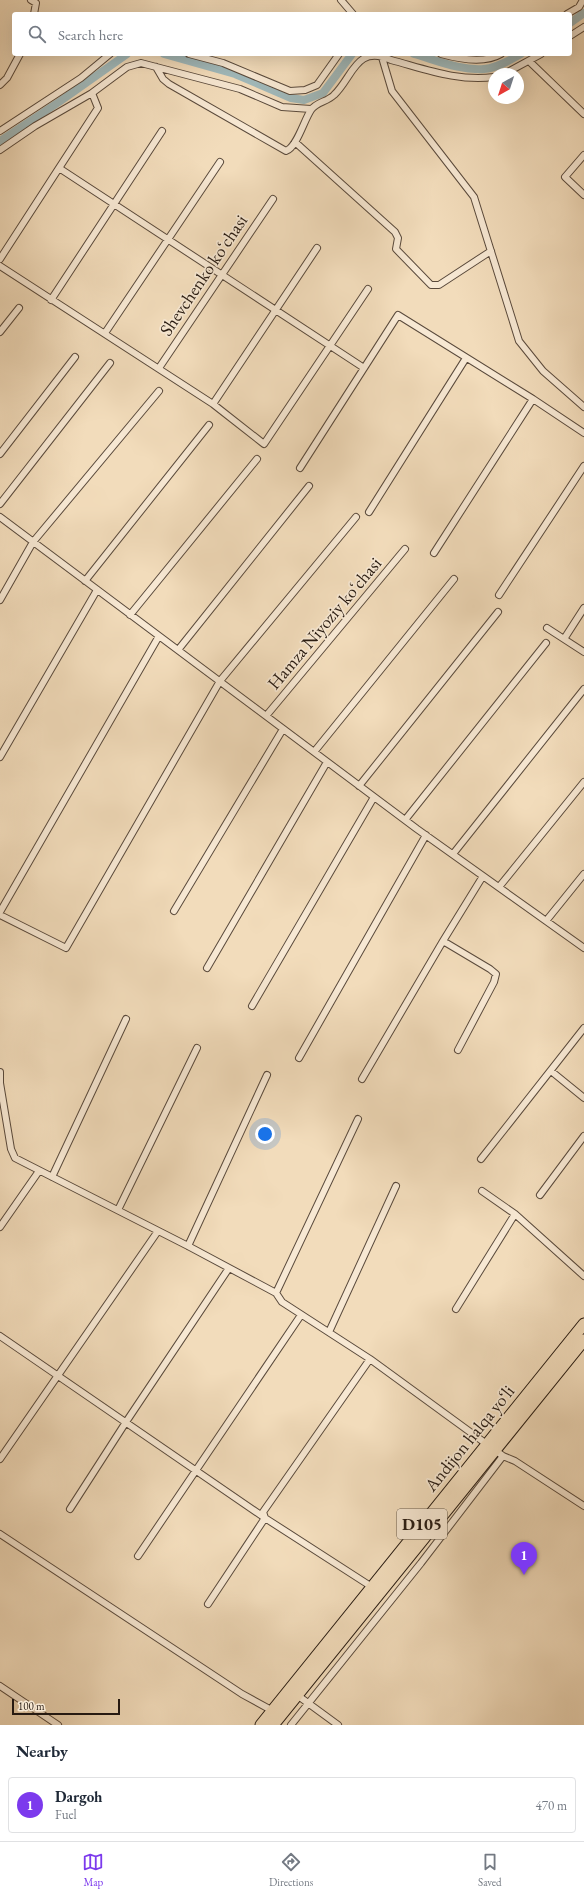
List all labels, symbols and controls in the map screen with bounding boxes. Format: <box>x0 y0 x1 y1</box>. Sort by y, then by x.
search box <box>12 12 572 56</box>
icon: search <box>26 23 48 45</box>
text: Search here <box>58 25 123 44</box>
north arrow <box>488 68 524 104</box>
street label: Shevchenko koʻchasi <box>154 210 252 340</box>
street label: Hamza Niyoziy koʻchasi <box>262 552 386 694</box>
your location <box>255 1124 275 1144</box>
street label: Andijon halqa yo‘li <box>418 1380 519 1497</box>
road number: D105 <box>397 1509 447 1539</box>
pin: 1 <box>511 1542 537 1575</box>
scale bar <box>12 1697 120 1716</box>
text: 100 m <box>18 1699 45 1713</box>
text: Nearby <box>16 1740 68 1762</box>
text: Dargoh <box>55 1787 102 1806</box>
text: 1 <box>27 1797 33 1814</box>
text: 470 m <box>536 1797 567 1814</box>
text: Fuel <box>55 1806 77 1823</box>
tab: Map <box>82 1851 104 1889</box>
tab: Directions <box>269 1851 313 1889</box>
tab: Saved <box>478 1851 502 1889</box>

